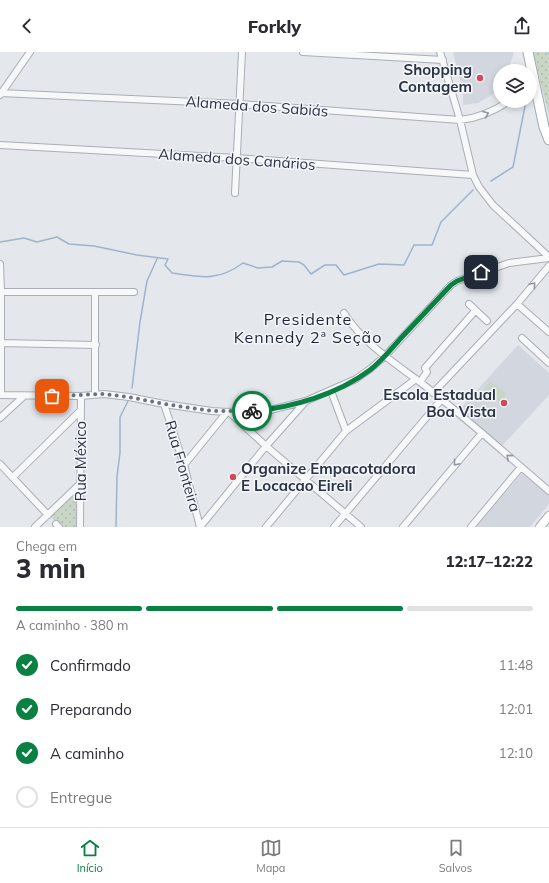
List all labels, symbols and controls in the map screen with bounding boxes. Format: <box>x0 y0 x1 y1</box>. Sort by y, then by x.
icon: back <box>16 15 38 37</box>
text: Forkly <box>248 15 301 38</box>
icon: share <box>511 15 533 37</box>
place label: Shopping Contagem <box>398 60 472 96</box>
map controls <box>493 64 537 108</box>
button: layers <box>493 64 537 108</box>
marker: Shopping Contagem <box>475 73 485 83</box>
street label: Alameda dos Sabiás <box>185 92 329 120</box>
one-way arrow <box>482 111 489 119</box>
street label: Alameda dos Canários <box>158 144 316 174</box>
pin <box>464 255 498 289</box>
icon: home <box>470 261 492 283</box>
one-way arrow <box>529 282 536 289</box>
district label: Presidente Kennedy 2ª Seção <box>234 309 382 347</box>
pin <box>35 379 69 413</box>
icon: bag <box>41 385 63 407</box>
place label: Escola Estadual Boa Vista <box>383 385 496 421</box>
courier <box>232 391 272 431</box>
marker: Escola Estadual Boa Vista <box>499 398 509 408</box>
icon: bike <box>241 400 263 422</box>
street label: Rua Fronteira <box>161 418 205 514</box>
street label: Rua México <box>71 421 90 501</box>
one-way arrow <box>506 454 514 461</box>
one-way arrow <box>454 458 461 466</box>
place label: Organize Empacotadora E Locacao Eireli <box>241 459 416 495</box>
marker: Organize Empacotadora E Locacao Eireli <box>228 472 238 482</box>
text: Chega em <box>16 538 77 554</box>
text: 3 min <box>16 552 86 585</box>
text: 12:17–12:22 <box>446 552 533 571</box>
text: A caminho · 380 m <box>16 617 128 633</box>
icon: check <box>16 654 38 676</box>
text: Confirmado <box>50 656 131 675</box>
text: 11:48 <box>499 657 533 673</box>
icon: check <box>16 698 38 720</box>
text: Preparando <box>50 700 132 719</box>
text: 12:01 <box>499 701 533 717</box>
icon: check <box>16 742 38 764</box>
text: A caminho <box>50 744 124 763</box>
text: 12:10 <box>499 745 533 761</box>
text: Entregue <box>50 788 112 807</box>
tab: Início <box>77 837 103 875</box>
tab: Mapa <box>256 837 285 875</box>
tab: Salvos <box>439 837 472 875</box>

